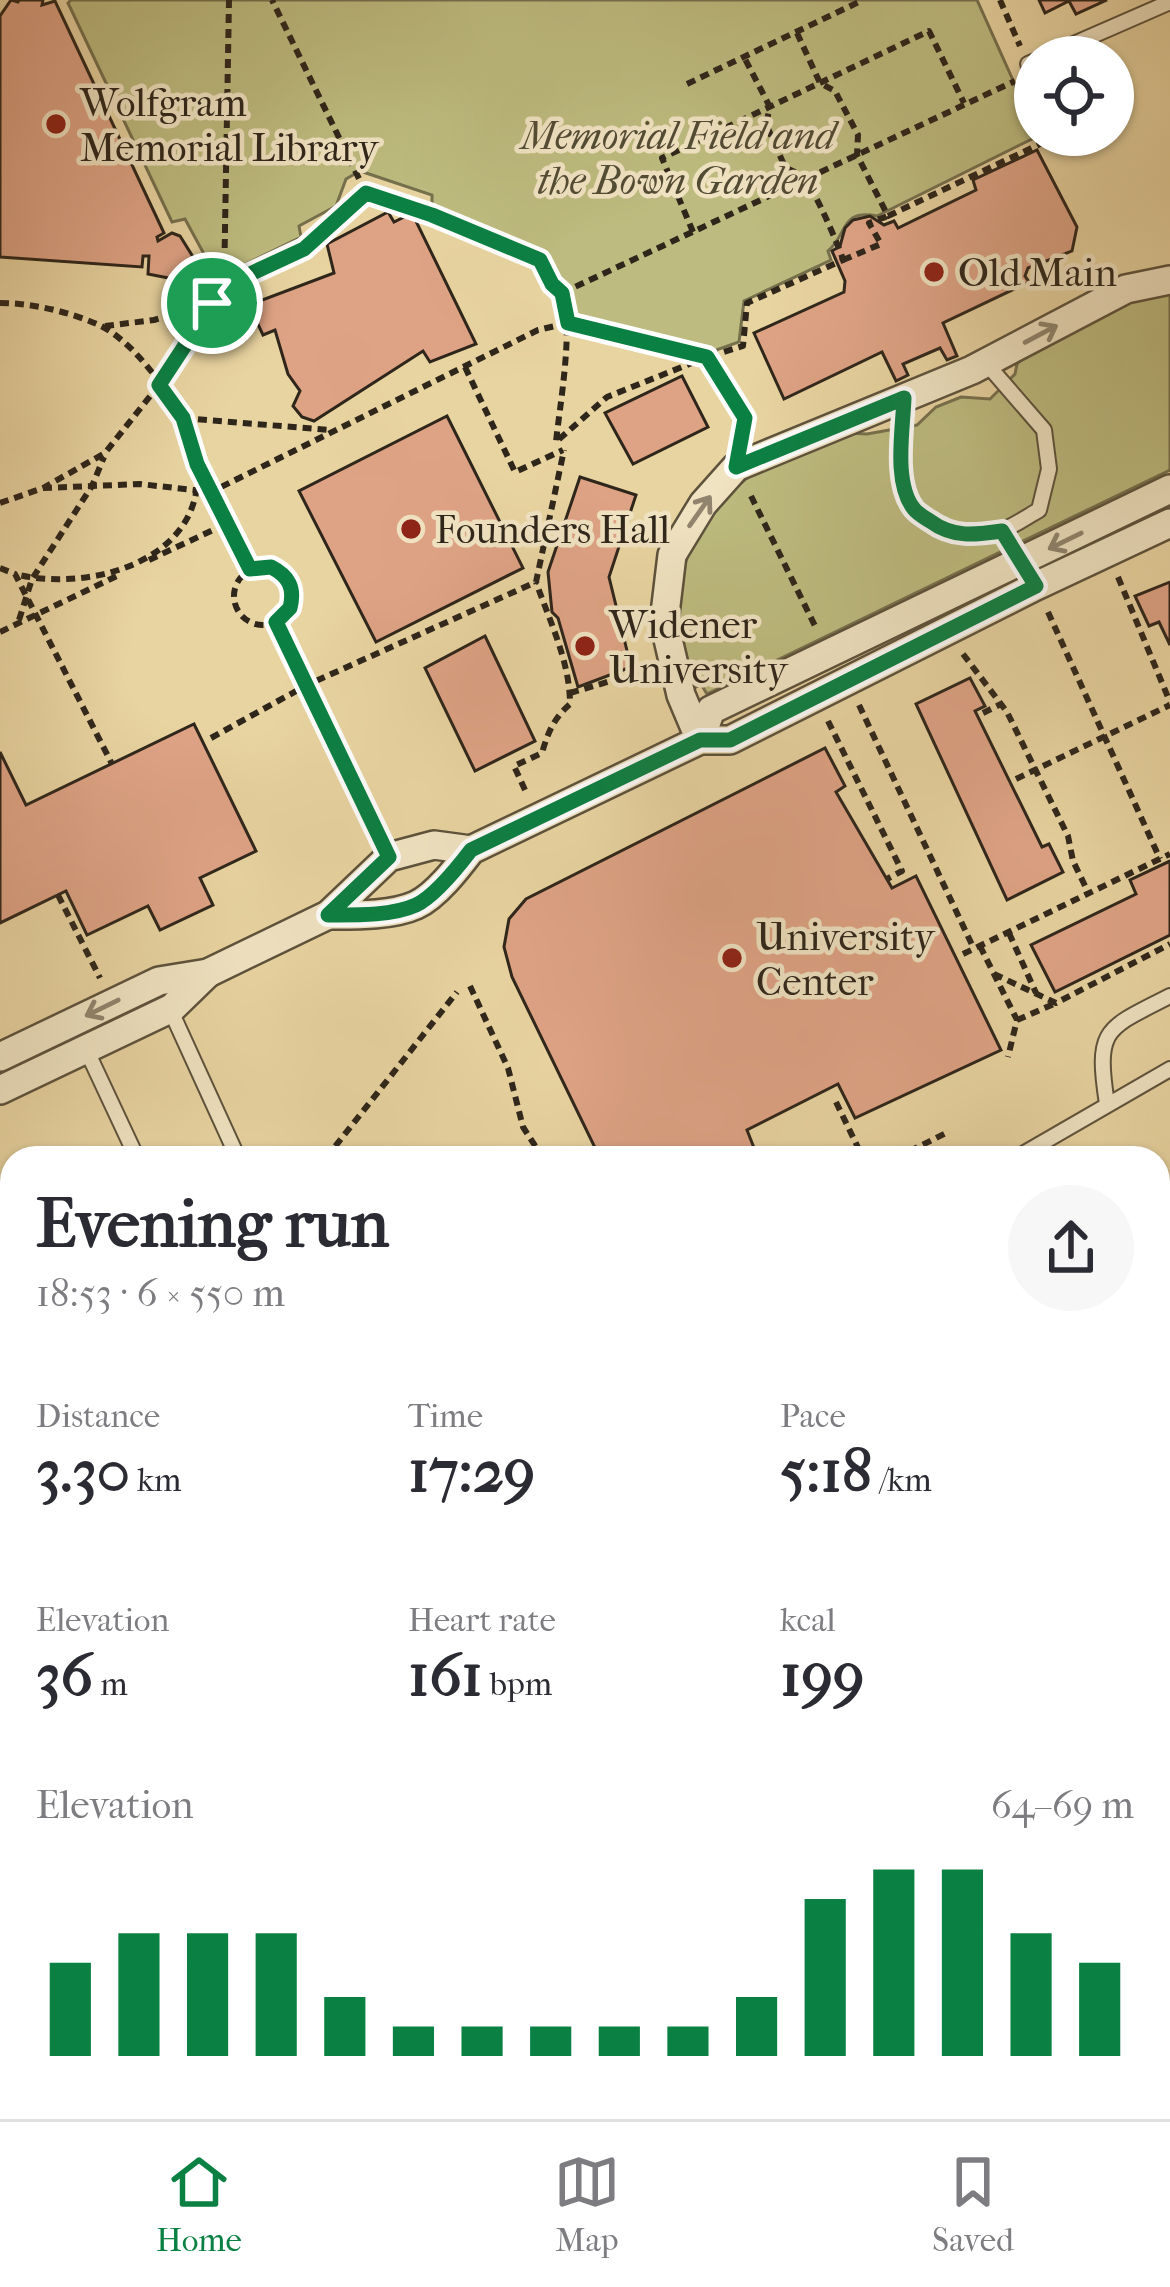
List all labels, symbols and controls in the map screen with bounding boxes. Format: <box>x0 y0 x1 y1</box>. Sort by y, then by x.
map controls <box>1014 36 1134 156</box>
button: locate <box>1014 36 1134 156</box>
place label: Wolfgram Memorial Library <box>79 80 380 171</box>
marker: Wolfgram Memorial Library <box>43 111 69 137</box>
park label: Memorial Field and the Bown Garden <box>518 113 840 204</box>
place label: Old Main <box>958 250 1117 296</box>
pin <box>161 252 263 354</box>
marker: Old Main <box>921 259 947 285</box>
icon: arrive <box>179 270 245 336</box>
one-way arrow <box>1023 321 1059 344</box>
one-way arrow <box>687 495 712 528</box>
place label: Founders Hall <box>435 507 670 553</box>
marker: Founders Hall <box>398 516 424 542</box>
one-way arrow <box>1048 530 1083 553</box>
place label: Widener University <box>608 602 789 693</box>
marker: Widener University <box>572 633 598 659</box>
place label: University Center <box>756 914 936 1005</box>
marker: University Center <box>719 945 745 971</box>
one-way arrow <box>85 998 121 1020</box>
button: share <box>1008 1185 1134 1311</box>
text: Evening run <box>36 1186 389 1263</box>
text: 18:53 · 6 × 550 m <box>36 1270 285 1316</box>
text: Distance <box>36 1397 160 1436</box>
text: Time <box>408 1397 483 1436</box>
text: Pace <box>780 1397 846 1436</box>
text: 3.30 <box>36 1436 130 1507</box>
text: 17:29 <box>408 1436 535 1507</box>
text: 5:18 <box>780 1436 872 1507</box>
text: km <box>130 1461 181 1500</box>
text: /km <box>872 1461 932 1500</box>
text: Elevation <box>36 1601 169 1640</box>
text: Heart rate <box>408 1601 556 1640</box>
text: kcal <box>780 1601 836 1640</box>
text: 36 <box>36 1640 93 1711</box>
text: 161 <box>408 1640 483 1711</box>
text: 199 <box>780 1640 864 1711</box>
text: m <box>93 1665 128 1704</box>
text: bpm <box>483 1665 552 1704</box>
text: Elevation <box>36 1782 194 1828</box>
text: 64–69 m <box>991 1782 1134 1828</box>
tab: Home <box>156 2149 242 2260</box>
tab: Map <box>554 2149 620 2260</box>
tab: Saved <box>932 2149 1014 2260</box>

